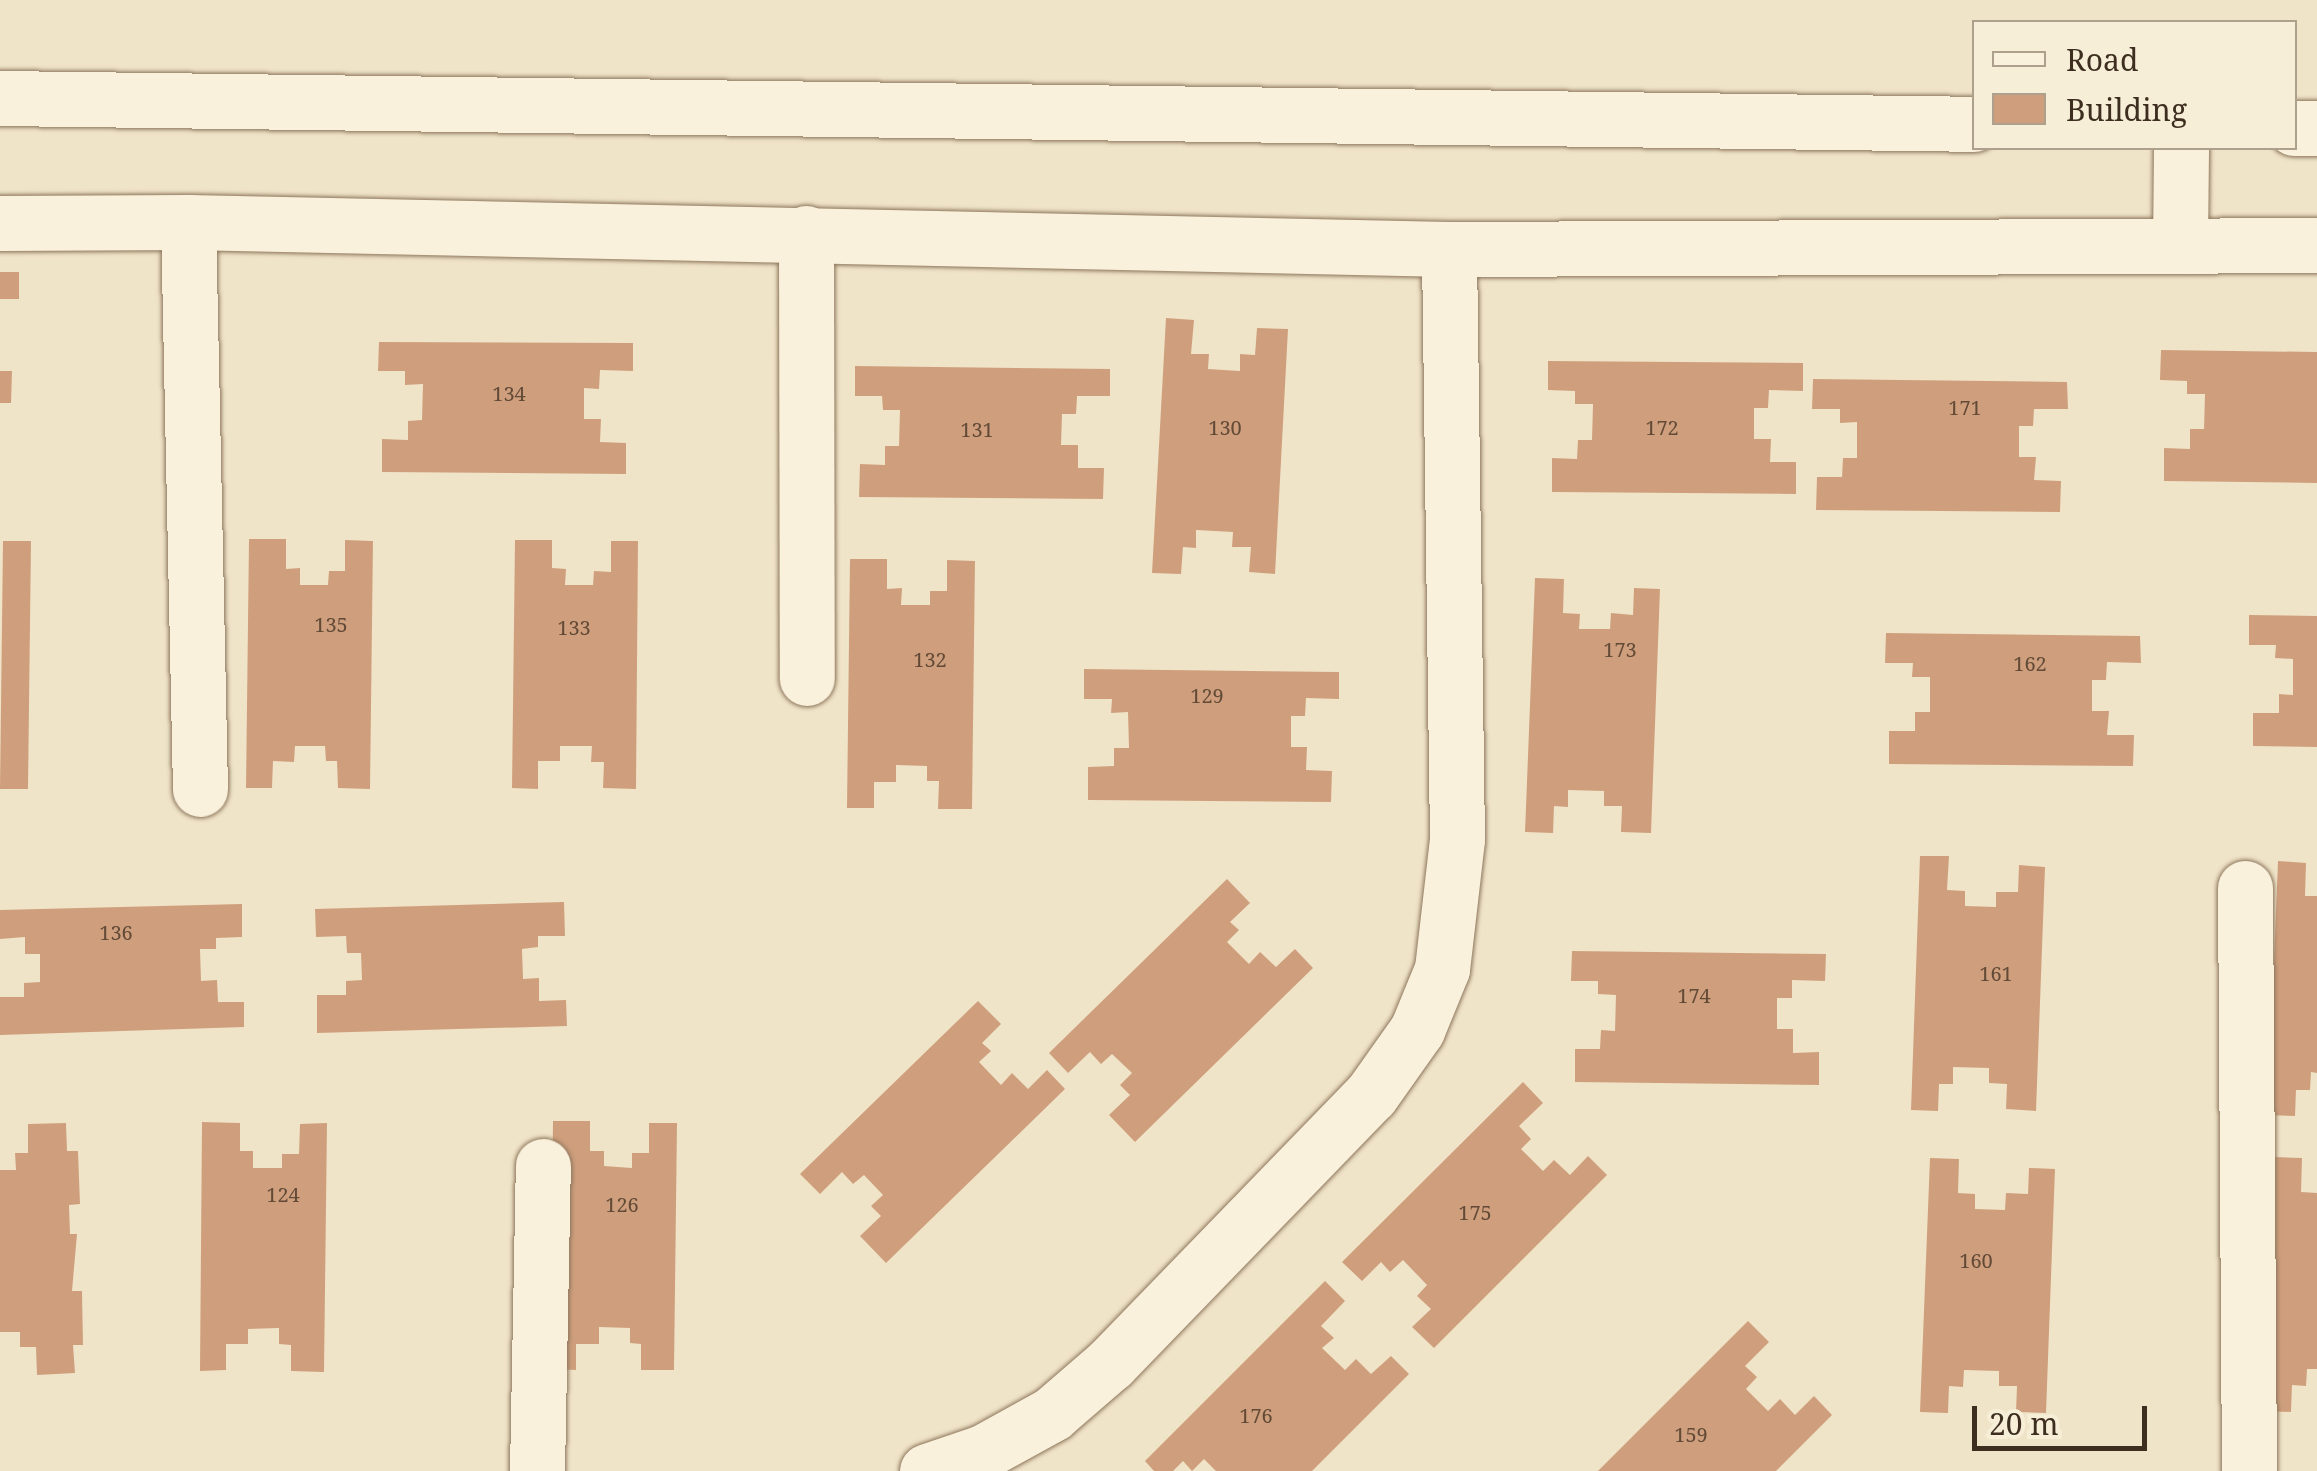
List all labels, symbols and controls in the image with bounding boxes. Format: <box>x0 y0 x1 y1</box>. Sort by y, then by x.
legend <box>1972 20 2297 150</box>
text: Road <box>2066 39 2138 80</box>
text: Building <box>2066 89 2187 130</box>
house number: 134 <box>492 381 526 405</box>
house number: 171 <box>1948 395 1982 419</box>
house number: 130 <box>1208 415 1242 439</box>
house number: 172 <box>1645 415 1679 439</box>
house number: 131 <box>960 417 994 441</box>
house number: 135 <box>314 612 348 636</box>
house number: 133 <box>557 615 591 639</box>
house number: 173 <box>1603 637 1637 661</box>
house number: 132 <box>913 647 947 671</box>
house number: 162 <box>2013 651 2047 675</box>
house number: 129 <box>1190 683 1224 707</box>
house number: 136 <box>99 920 133 944</box>
house number: 161 <box>1979 961 2013 985</box>
house number: 174 <box>1677 983 1711 1007</box>
house number: 124 <box>266 1182 300 1206</box>
house number: 126 <box>605 1192 639 1216</box>
house number: 175 <box>1458 1200 1492 1224</box>
house number: 160 <box>1959 1248 1993 1272</box>
scale bar <box>1977 1386 2152 1448</box>
house number: 176 <box>1239 1403 1273 1427</box>
text: 20 m <box>1989 1403 2059 1444</box>
house number: 159 <box>1674 1422 1708 1446</box>

